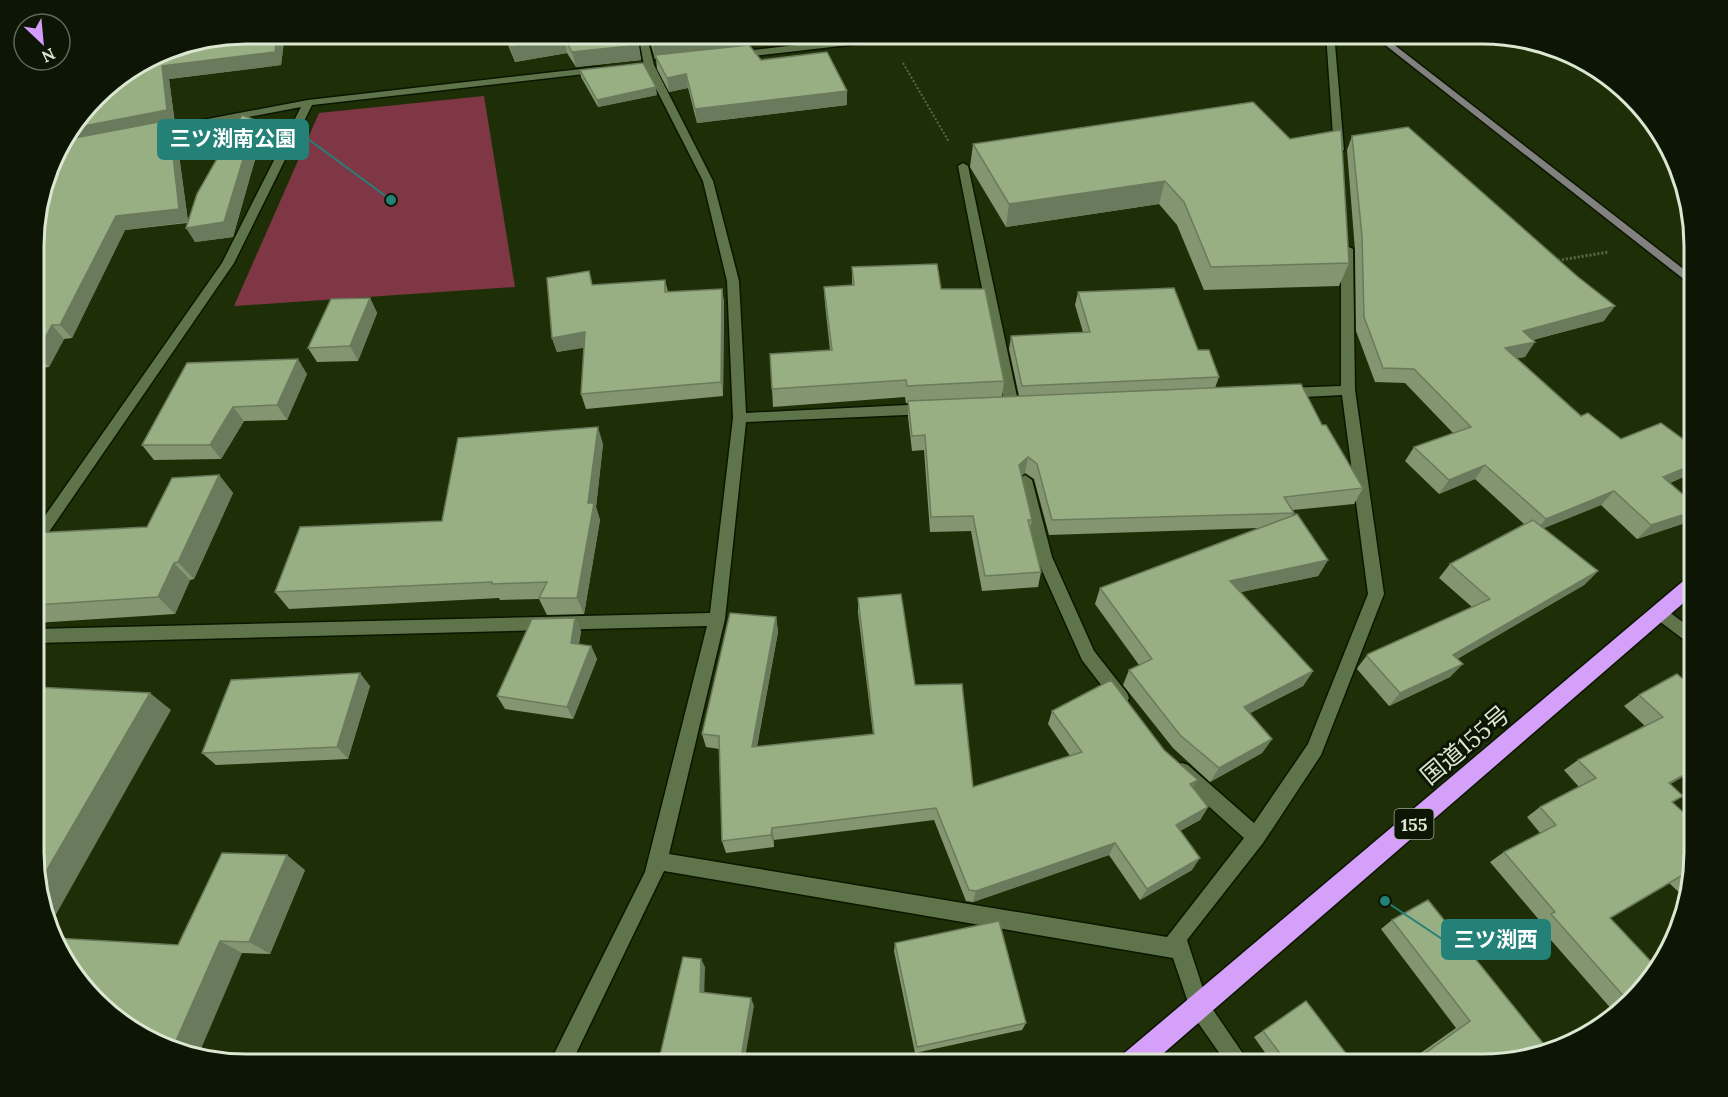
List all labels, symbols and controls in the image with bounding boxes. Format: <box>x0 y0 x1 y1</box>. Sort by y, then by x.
north arrow <box>12 12 72 72</box>
text: N <box>39 44 59 67</box>
callout: 三ツ渕南公園 <box>158 120 308 159</box>
text: 三ツ渕南公園 <box>170 125 296 152</box>
street label: 国道155号 <box>1414 699 1516 791</box>
road number: 155 <box>1394 809 1434 839</box>
callout: 三ツ渕西 <box>1442 920 1550 959</box>
text: 三ツ渕西 <box>1454 926 1538 953</box>

